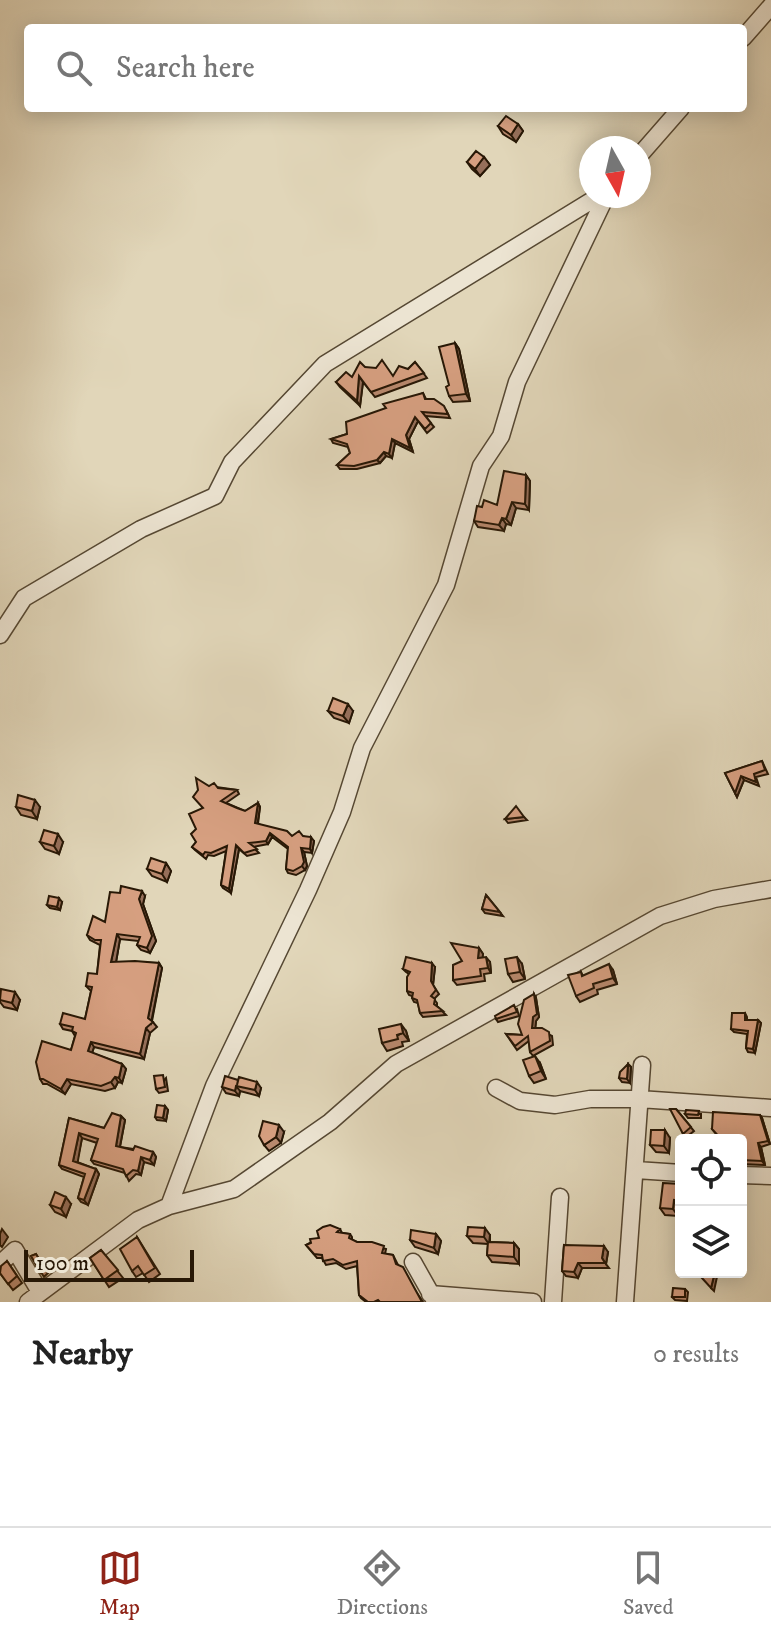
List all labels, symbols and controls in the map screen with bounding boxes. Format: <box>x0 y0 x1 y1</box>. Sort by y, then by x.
search box <box>24 24 747 112</box>
icon: search <box>52 46 96 90</box>
text: Search here <box>116 50 255 87</box>
north arrow <box>579 136 651 208</box>
map controls <box>675 1134 747 1278</box>
button: locate <box>675 1134 747 1206</box>
button: layers <box>675 1206 747 1278</box>
scale bar <box>24 1246 194 1282</box>
text: 100 m <box>36 1250 89 1277</box>
text: Nearby <box>32 1333 133 1375</box>
text: 0 results <box>653 1338 739 1371</box>
tab: Map <box>98 1546 142 1621</box>
tab: Directions <box>337 1546 428 1621</box>
tab: Saved <box>623 1546 673 1621</box>

